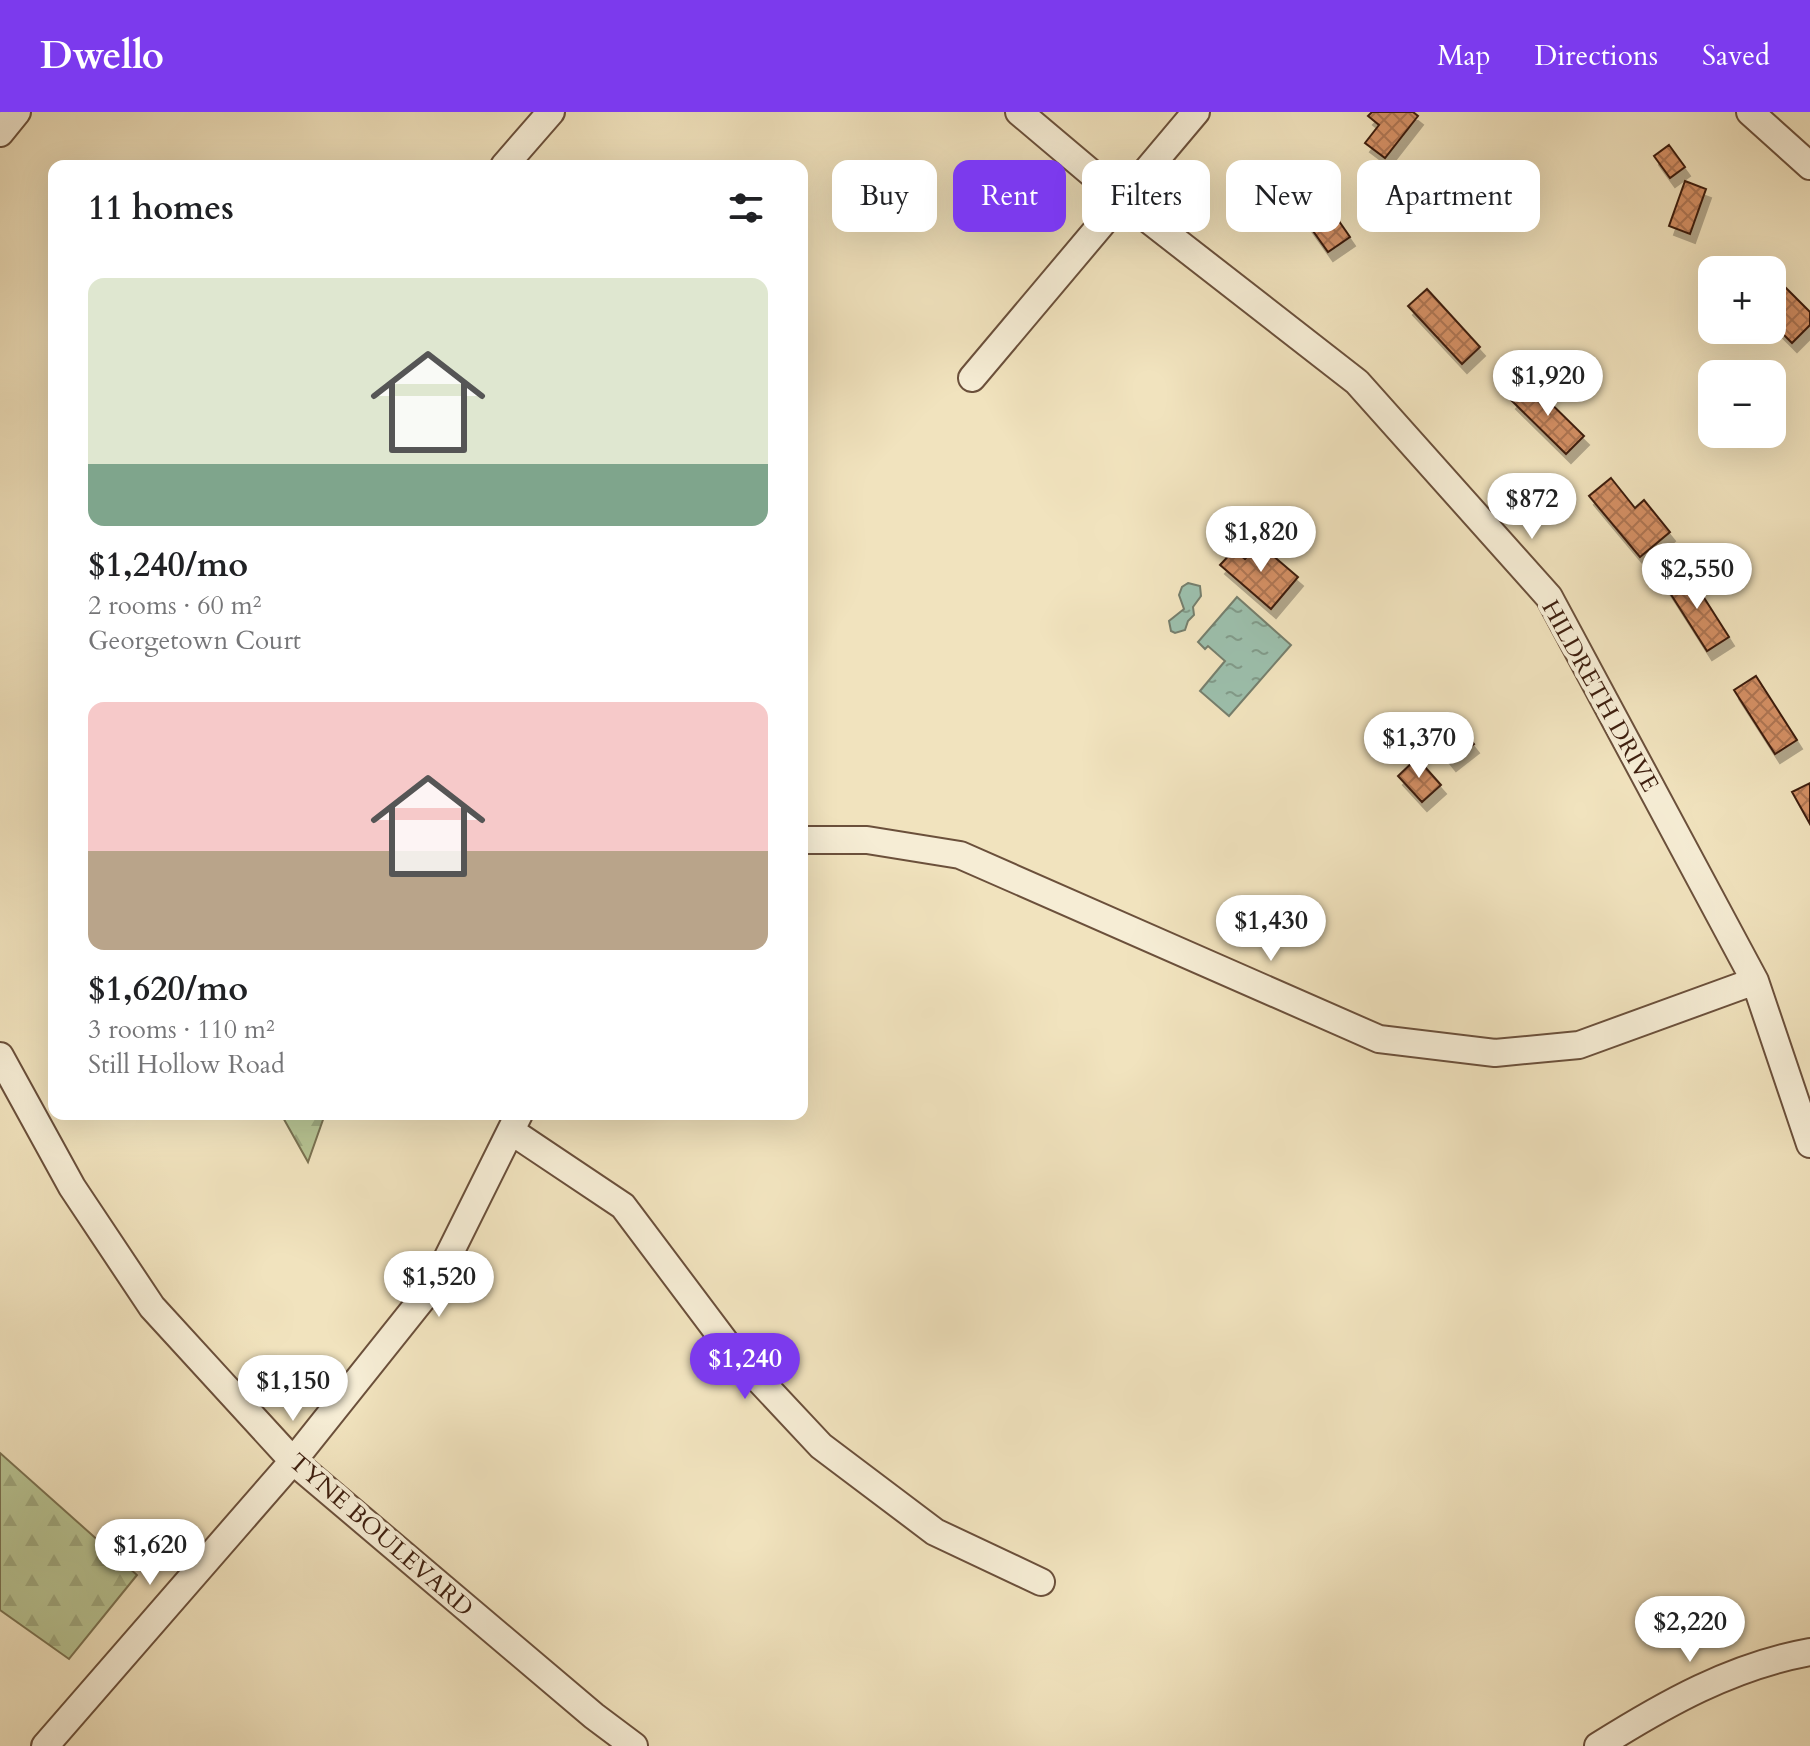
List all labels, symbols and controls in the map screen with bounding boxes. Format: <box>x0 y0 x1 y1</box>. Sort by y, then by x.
text: Dwello <box>40 30 164 82</box>
text: Map <box>1437 37 1491 75</box>
text: Directions <box>1535 37 1658 75</box>
text: Saved <box>1702 37 1770 75</box>
chip: Buy <box>832 160 937 232</box>
chip: Rent <box>953 160 1066 232</box>
chip: Filters <box>1082 160 1210 232</box>
chip: New <box>1226 160 1341 232</box>
chip: Apartment <box>1357 160 1540 232</box>
text: 11 homes <box>88 185 234 231</box>
icon: filters <box>724 186 768 230</box>
map controls <box>1698 256 1786 448</box>
button: + <box>1698 256 1786 344</box>
icon: home <box>356 330 500 474</box>
pin: $1,920 <box>1483 350 1613 418</box>
text: $1,920 <box>1511 358 1585 393</box>
button: − <box>1698 360 1786 448</box>
pin: $872 <box>1485 473 1579 541</box>
text: $872 <box>1505 481 1559 516</box>
pin: $1,820 <box>1196 506 1326 574</box>
text: $1,820 <box>1224 514 1298 549</box>
text: $1,240/mo <box>88 542 248 588</box>
pin: $2,550 <box>1632 543 1762 611</box>
text: $2,550 <box>1660 551 1734 586</box>
text: 2 rooms · 60 m² <box>88 588 261 623</box>
street label: HILDRETH DRIVE <box>1534 594 1666 798</box>
text: Georgetown Court <box>88 623 301 658</box>
pin: $1,370 <box>1354 712 1484 780</box>
text: $1,370 <box>1382 720 1456 755</box>
icon: home <box>356 754 500 898</box>
pin: $1,430 <box>1206 895 1336 963</box>
text: $1,430 <box>1234 903 1308 938</box>
text: $1,620/mo <box>88 966 248 1012</box>
text: 3 rooms · 110 m² <box>88 1012 275 1047</box>
text: Still Hollow Road <box>88 1047 285 1082</box>
pin: $1,520 <box>374 1251 504 1319</box>
text: $1,520 <box>402 1259 476 1294</box>
pin: $1,240 <box>680 1333 810 1401</box>
text: $1,240 <box>708 1341 782 1376</box>
pin: $1,150 <box>228 1355 358 1423</box>
text: $1,150 <box>256 1363 330 1398</box>
street label: TYNE BOULEVARD <box>282 1446 480 1624</box>
pin: $1,620 <box>85 1519 215 1587</box>
text: $1,620 <box>113 1527 187 1562</box>
pin: $2,220 <box>1625 1596 1755 1664</box>
text: $2,220 <box>1653 1604 1727 1639</box>

